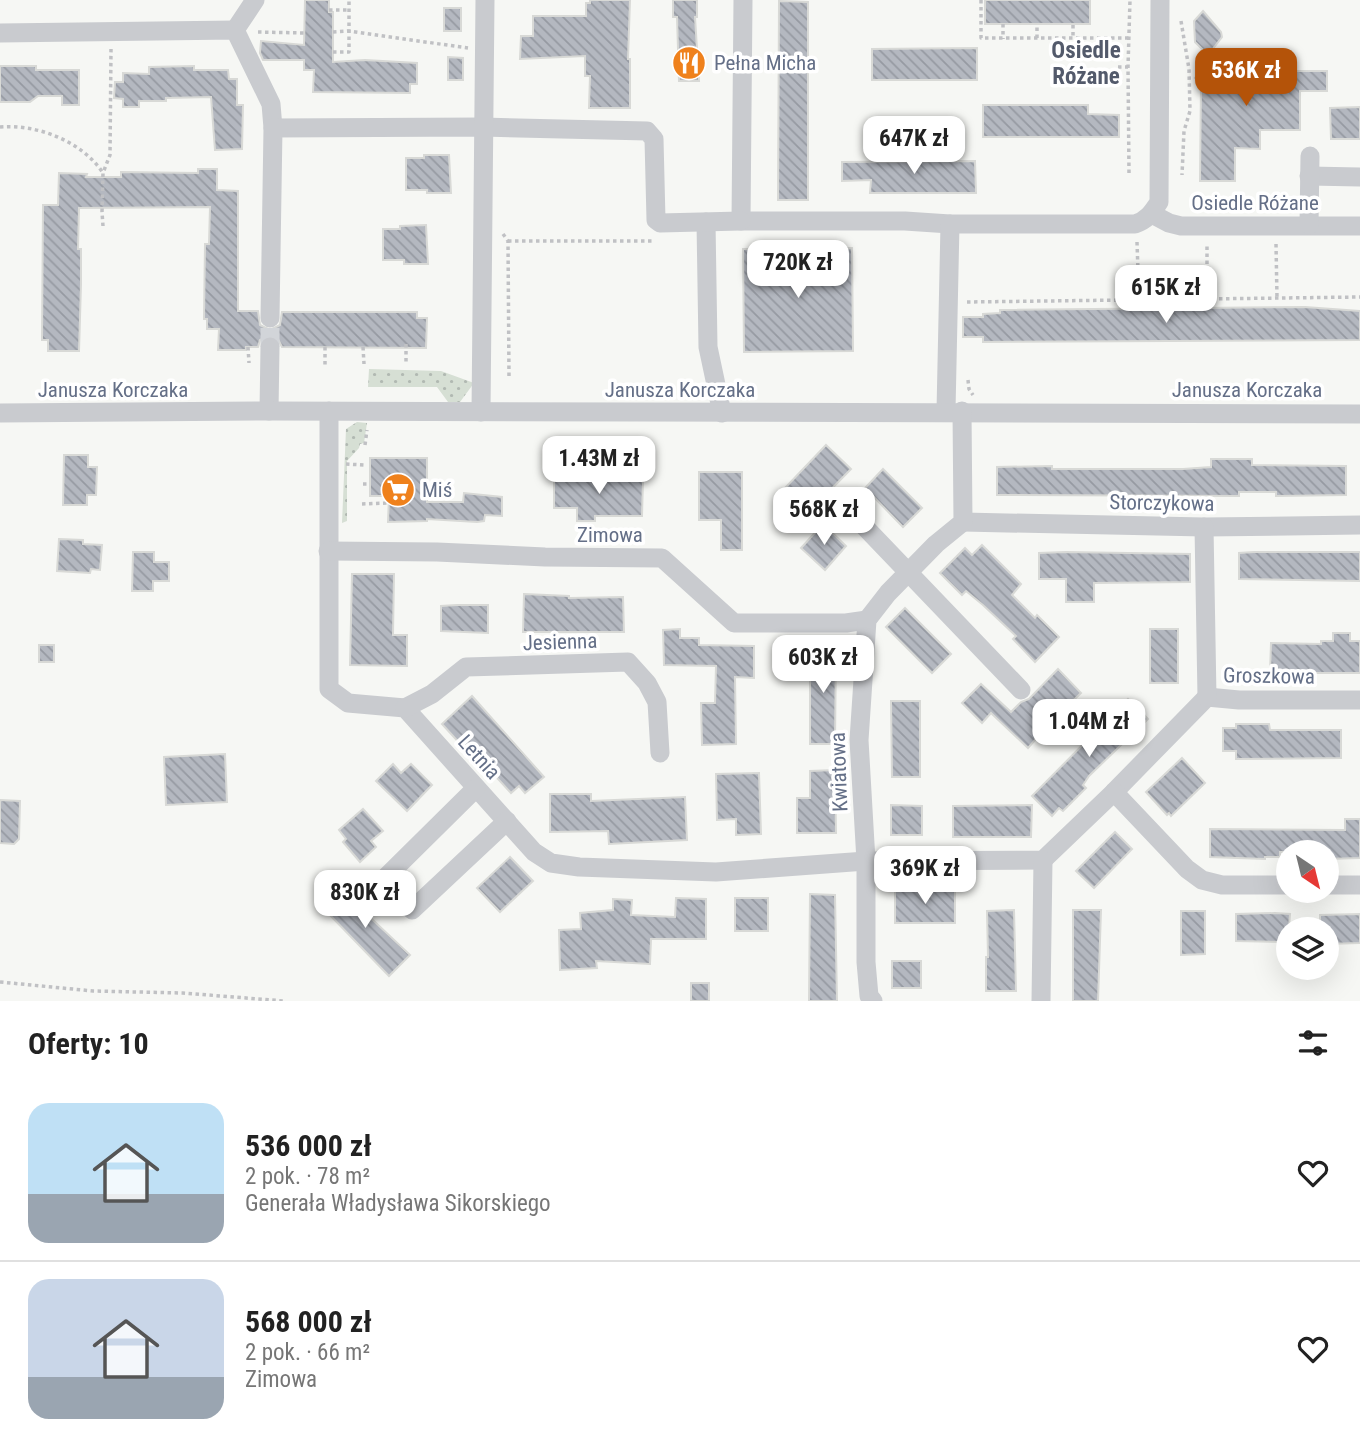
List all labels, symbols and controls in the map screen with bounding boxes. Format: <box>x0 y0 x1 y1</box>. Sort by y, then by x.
district label: Osiedle Różane <box>1051 37 1121 90</box>
restaurant icon: Pełna Micha <box>670 44 708 82</box>
pin: 536K zł <box>1181 48 1311 108</box>
place label: Pełna Micha <box>714 51 816 75</box>
text: 536K zł <box>1211 57 1281 84</box>
pin: 647K zł <box>849 116 979 176</box>
text: 647K zł <box>879 125 949 152</box>
street label: Osiedle Różane <box>1191 191 1319 215</box>
pin: 720K zł <box>733 240 863 300</box>
text: 720K zł <box>763 249 833 276</box>
pin: 615K zł <box>1101 266 1231 325</box>
text: 615K zł <box>1131 274 1201 301</box>
street label: Janusza Korczaka <box>38 378 188 402</box>
street label: Janusza Korczaka <box>605 378 755 402</box>
street label: Janusza Korczaka <box>1172 378 1322 402</box>
pin: 1.43M zł <box>527 436 671 496</box>
text: 1.43M zł <box>558 445 640 472</box>
supermarket icon: Miś <box>379 471 417 509</box>
place label: Miś <box>422 478 452 502</box>
pin: 568K zł <box>759 488 889 547</box>
street label: Storczykowa <box>1109 490 1215 516</box>
text: 568K zł <box>789 496 859 523</box>
street label: Zimowa <box>577 523 643 547</box>
street label: Jesienna <box>522 629 598 655</box>
pin: 603K zł <box>758 636 888 695</box>
text: 603K zł <box>788 644 858 671</box>
street label: Groszkowa <box>1223 663 1315 689</box>
pin: 1.04M zł <box>1017 700 1161 759</box>
text: 1.04M zł <box>1048 708 1130 735</box>
street label: Letnia <box>453 730 505 784</box>
street label: Kwiatowa <box>826 732 852 812</box>
north arrow <box>1276 840 1339 903</box>
map controls <box>1276 840 1339 980</box>
pin: 369K zł <box>860 846 990 906</box>
text: 369K zł <box>890 855 960 882</box>
pin: 830K zł <box>300 870 430 930</box>
text: 830K zł <box>330 879 400 906</box>
button: layers <box>1276 917 1339 980</box>
icon: filters <box>1294 1024 1332 1062</box>
text: Oferty: 10 <box>28 1026 149 1061</box>
text: 536 000 zł <box>245 1128 372 1163</box>
icon: home <box>84 1131 168 1215</box>
icon: heart <box>1294 1154 1332 1192</box>
text: 2 pok. · 78 m² <box>245 1163 370 1190</box>
text: Generała Władysława Sikorskiego <box>245 1190 551 1217</box>
text: 568 000 zł <box>245 1304 372 1339</box>
icon: home <box>84 1307 168 1391</box>
icon: heart <box>1294 1330 1332 1368</box>
text: 2 pok. · 66 m² <box>245 1339 370 1366</box>
text: Zimowa <box>245 1366 317 1393</box>

